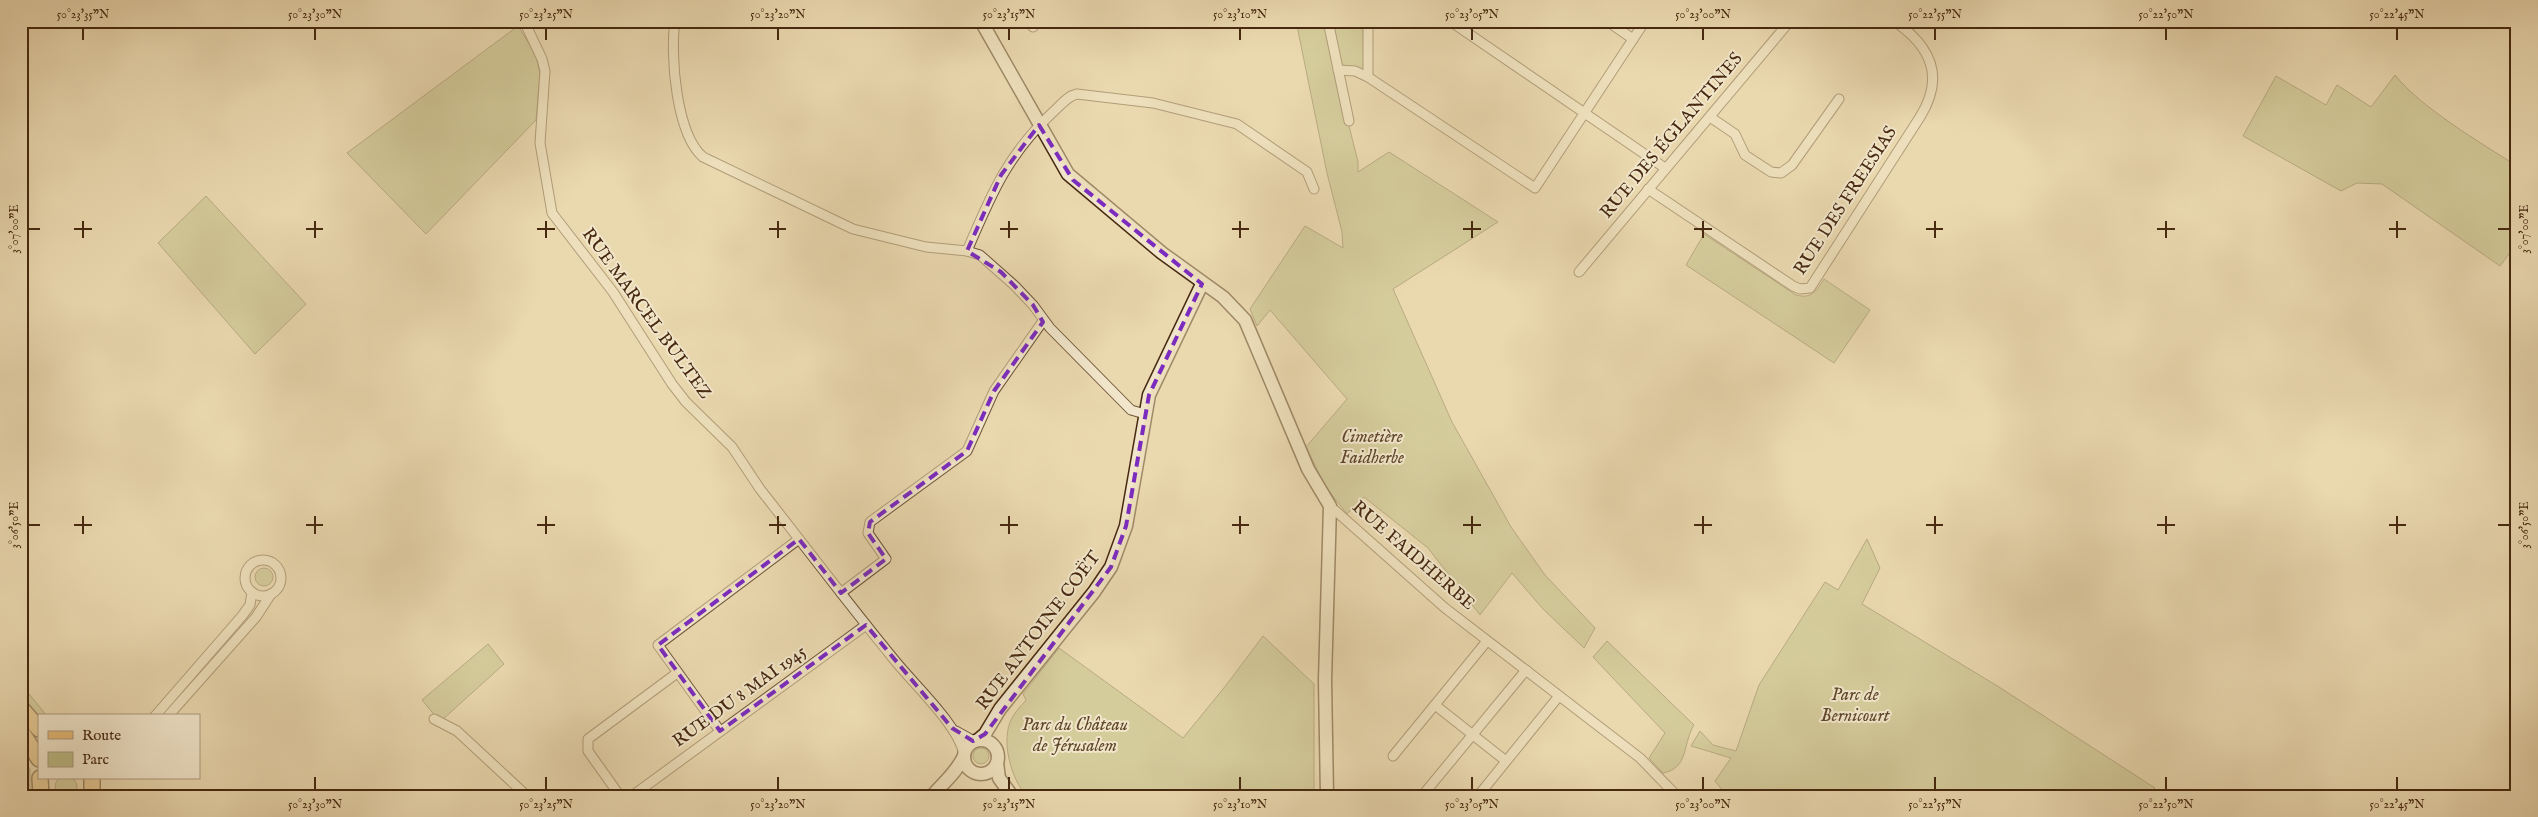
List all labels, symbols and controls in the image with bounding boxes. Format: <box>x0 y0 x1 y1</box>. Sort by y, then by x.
text: 50°23'35"N <box>57 7 110 22</box>
text: 50°23'30"N <box>288 7 343 22</box>
text: 50°23'25"N <box>519 7 573 22</box>
text: 50°23'20"N <box>750 7 806 22</box>
text: 50°23'15"N <box>983 7 1036 22</box>
text: 50°23'10"N <box>1213 7 1268 22</box>
text: 50°23'05"N <box>1445 7 1500 22</box>
text: 50°23'00"N <box>1675 7 1731 22</box>
text: 50°22'55"N <box>1908 7 1962 22</box>
text: 50°22'50"N <box>2138 7 2194 22</box>
text: 50°22'45"N <box>2369 7 2425 22</box>
street label: RUE DES ÉGLANTINES <box>1594 47 1748 224</box>
street label: RUE DES FREESIAS <box>1789 122 1903 280</box>
text: 3°07'00"E <box>7 204 22 254</box>
text: 3°07'00"E <box>2517 204 2532 254</box>
street label: RUE MARCEL BULTEZ <box>576 224 716 404</box>
park label: Cimetière Faidherbe <box>1340 426 1404 470</box>
street label: RUE FAIDHERBE <box>1347 496 1479 616</box>
text: 3°06'50"E <box>7 501 22 549</box>
text: 3°06'50"E <box>2517 501 2532 549</box>
street label: RUE ANTOINE COËT <box>971 546 1106 715</box>
street label: RUE DU 8 MAI 1945 <box>669 641 812 753</box>
park label: Parc de Bernicourt <box>1820 684 1891 728</box>
legend <box>38 714 200 780</box>
park label: Parc du Château de Jérusalem <box>1022 714 1128 758</box>
text: Route <box>82 726 121 745</box>
text: Parc <box>82 750 109 769</box>
text: 50°23'30"N <box>288 797 343 812</box>
text: 50°23'25"N <box>519 797 573 812</box>
text: 50°23'20"N <box>750 797 806 812</box>
text: 50°23'15"N <box>983 797 1036 812</box>
text: 50°23'10"N <box>1213 797 1268 812</box>
text: 50°23'05"N <box>1445 797 1500 812</box>
text: 50°23'00"N <box>1675 797 1731 812</box>
text: 50°22'55"N <box>1908 797 1962 812</box>
text: 50°22'50"N <box>2138 797 2194 812</box>
text: 50°22'45"N <box>2369 797 2425 812</box>

